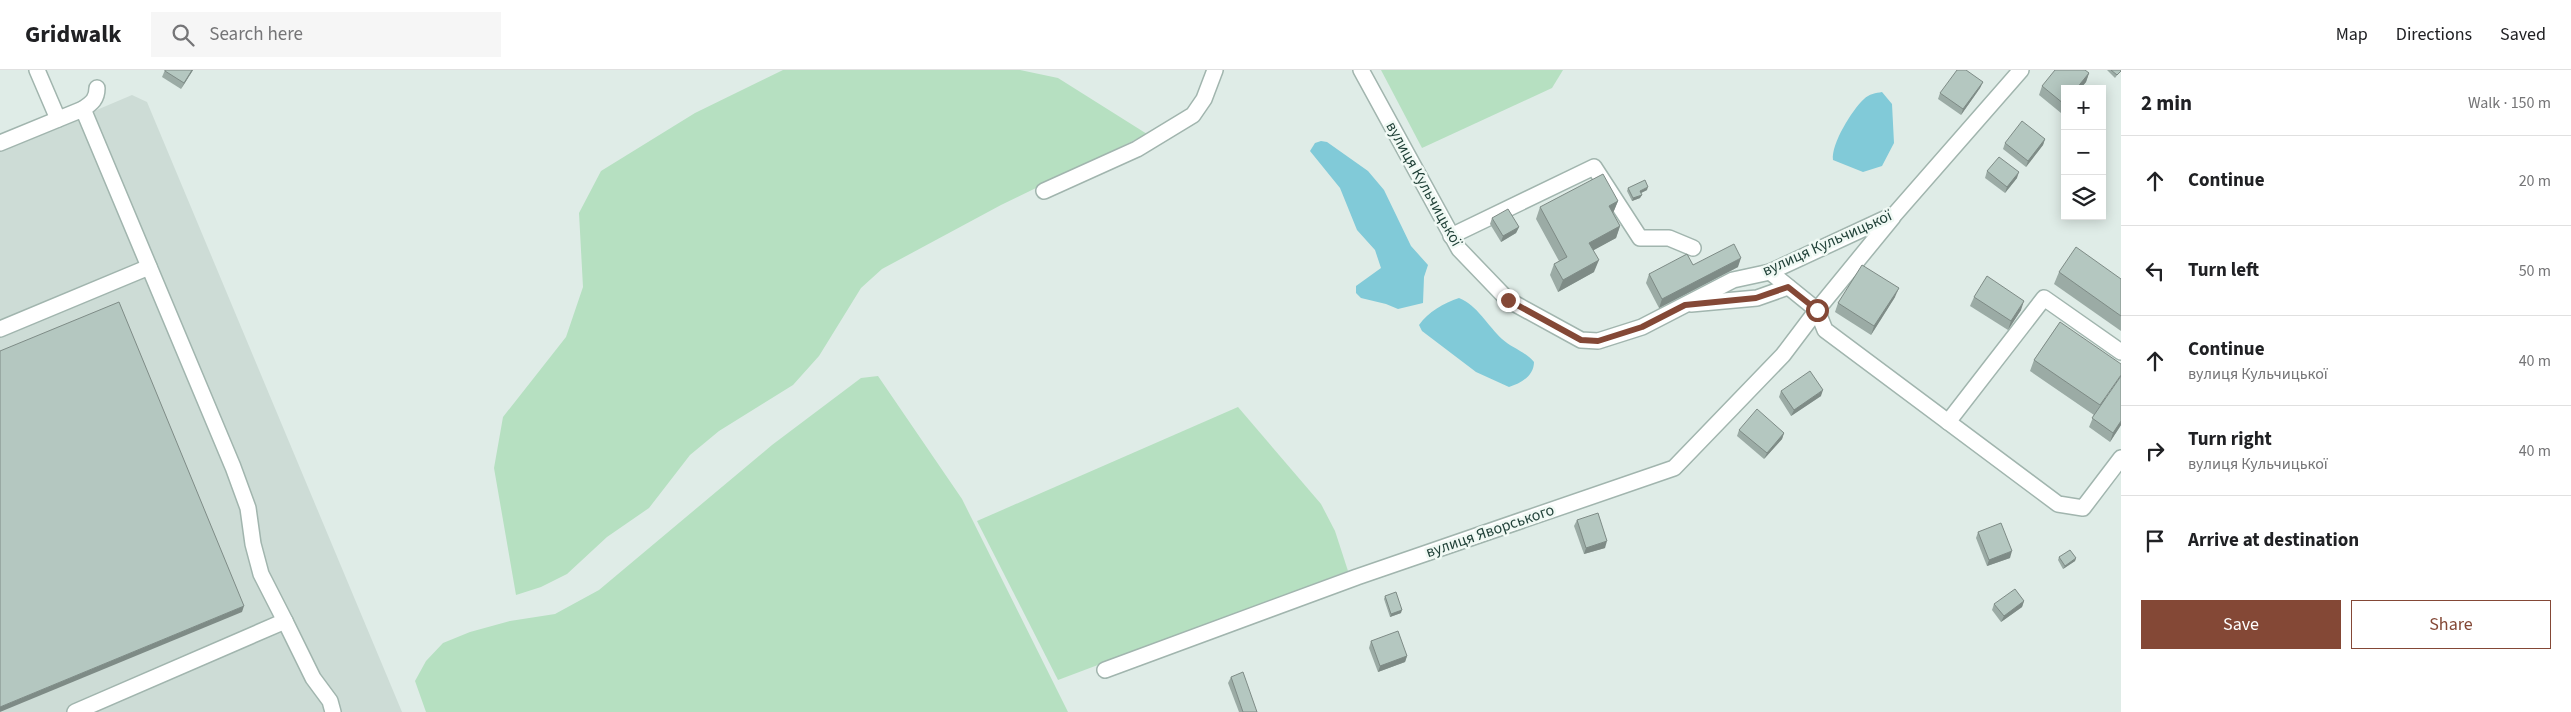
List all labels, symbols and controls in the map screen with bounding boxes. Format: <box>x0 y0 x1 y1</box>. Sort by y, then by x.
search box <box>151 12 501 57</box>
text: Gridwalk <box>25 17 121 52</box>
icon: search <box>169 21 197 49</box>
text: Search here <box>209 21 303 48</box>
text: Map <box>2336 22 2368 47</box>
text: Directions <box>2396 22 2472 47</box>
text: Saved <box>2500 22 2546 47</box>
map controls <box>2061 85 2106 220</box>
button: + <box>2061 85 2106 130</box>
text: 2 min <box>2141 88 2192 118</box>
text: Walk · 150 m <box>2468 92 2551 114</box>
street label: вулиця Кульчицької <box>1380 118 1468 251</box>
button: − <box>2061 130 2106 175</box>
icon: ahead <box>2141 167 2169 195</box>
text: Continue <box>2188 167 2265 194</box>
text: 20 m <box>2519 170 2551 192</box>
button: layers <box>2061 175 2106 220</box>
street label: вулиця Кульчицької <box>1759 204 1896 281</box>
icon: left <box>2141 257 2169 285</box>
text: Turn left <box>2188 257 2259 284</box>
text: 50 m <box>2519 260 2551 282</box>
route end <box>1497 289 1520 312</box>
route start <box>1806 299 1829 322</box>
text: Continue <box>2188 336 2265 363</box>
icon: ahead <box>2141 347 2169 375</box>
text: 40 m <box>2519 350 2551 372</box>
text: вулиця Кульчицької <box>2188 363 2328 385</box>
text: Turn right <box>2188 426 2272 453</box>
icon: right <box>2141 437 2169 465</box>
text: 40 m <box>2519 440 2551 462</box>
text: вулиця Кульчицької <box>2188 453 2328 475</box>
street label: вулиця Яворського <box>1423 499 1557 563</box>
icon: arrive <box>2141 527 2169 555</box>
text: Arrive at destination <box>2188 527 2359 554</box>
button: Save <box>2141 600 2341 649</box>
button: Share <box>2351 600 2551 649</box>

